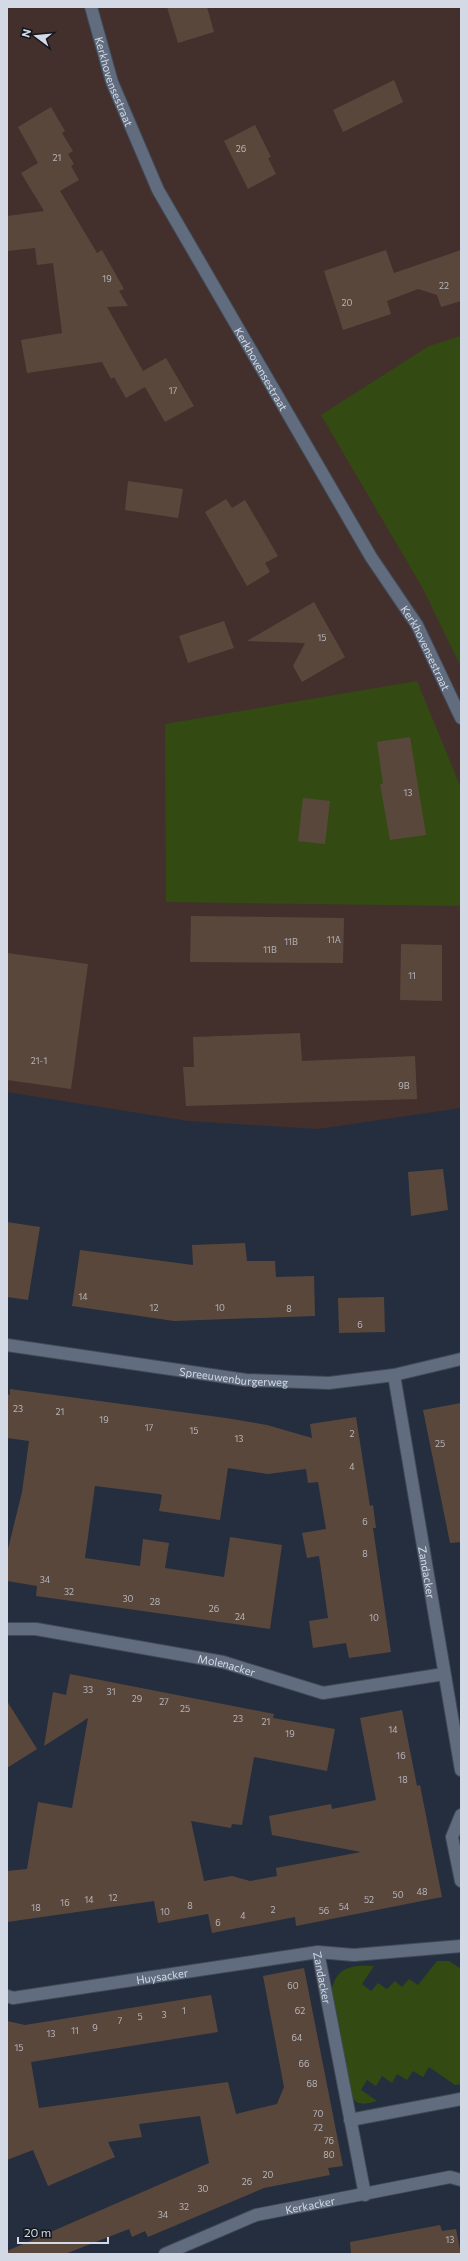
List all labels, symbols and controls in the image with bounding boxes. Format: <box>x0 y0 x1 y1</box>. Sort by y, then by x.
north arrow <box>16 16 56 56</box>
text: N <box>19 27 33 39</box>
street label: Kerkhovensestraat <box>93 35 137 128</box>
house number: 26 <box>236 143 246 154</box>
house number: 21 <box>53 152 61 163</box>
house number: 19 <box>102 273 112 284</box>
house number: 22 <box>439 280 449 291</box>
house number: 20 <box>342 297 353 308</box>
street label: Kerkhovensestraat <box>233 325 291 413</box>
house number: 17 <box>169 385 178 396</box>
street label: Kerkhovensestraat <box>399 602 454 693</box>
house number: 15 <box>317 632 327 643</box>
house number: 13 <box>404 787 412 798</box>
house number: 11A <box>327 934 341 945</box>
house number: 11B <box>284 936 298 947</box>
house number: 11B <box>263 944 277 955</box>
house number: 11 <box>408 970 416 981</box>
house number: 21-1 <box>31 1055 47 1066</box>
house number: 9B <box>398 1080 410 1091</box>
house number: 14 <box>78 1291 88 1302</box>
house number: 12 <box>150 1302 158 1313</box>
house number: 10 <box>215 1302 225 1313</box>
house number: 8 <box>286 1303 292 1314</box>
house number: 6 <box>357 1319 363 1330</box>
street label: Spreeuwenburgerweg <box>179 1364 288 1388</box>
house number: 23 <box>13 1403 23 1414</box>
house number: 21 <box>56 1406 64 1417</box>
house number: 19 <box>99 1414 109 1425</box>
house number: 17 <box>145 1422 154 1433</box>
house number: 15 <box>189 1425 199 1436</box>
house number: 2 <box>350 1428 355 1439</box>
house number: 13 <box>235 1433 243 1444</box>
house number: 25 <box>435 1438 445 1449</box>
house number: 4 <box>349 1461 355 1472</box>
house number: 6 <box>362 1516 368 1527</box>
street label: Zandacker <box>417 1545 438 1600</box>
house number: 8 <box>362 1548 368 1559</box>
house number: 34 <box>40 1574 51 1585</box>
house number: 32 <box>64 1586 74 1597</box>
house number: 30 <box>122 1593 134 1604</box>
house number: 28 <box>150 1596 160 1607</box>
house number: 26 <box>209 1603 219 1614</box>
house number: 24 <box>235 1611 246 1622</box>
house number: 10 <box>369 1612 379 1623</box>
street label: Molenacker <box>197 1651 258 1678</box>
house number: 33 <box>83 1684 93 1695</box>
house number: 31 <box>107 1686 115 1697</box>
house number: 29 <box>132 1693 142 1704</box>
house number: 27 <box>159 1696 169 1707</box>
house number: 25 <box>180 1703 190 1714</box>
house number: 23 <box>233 1713 243 1724</box>
house number: 21 <box>262 1716 270 1727</box>
house number: 14 <box>388 1724 398 1735</box>
house number: 19 <box>285 1728 295 1739</box>
house number: 16 <box>396 1750 406 1761</box>
house number: 18 <box>398 1774 408 1785</box>
house number: 48 <box>417 1886 427 1897</box>
house number: 50 <box>392 1889 404 1900</box>
house number: 12 <box>109 1892 117 1903</box>
house number: 14 <box>84 1894 94 1905</box>
house number: 52 <box>364 1894 374 1905</box>
house number: 16 <box>60 1897 70 1908</box>
house number: 8 <box>187 1900 193 1911</box>
house number: 54 <box>339 1901 350 1912</box>
house number: 18 <box>31 1902 41 1913</box>
house number: 2 <box>271 1904 276 1915</box>
house number: 56 <box>319 1905 329 1916</box>
house number: 10 <box>160 1906 170 1917</box>
house number: 4 <box>240 1910 246 1921</box>
house number: 6 <box>215 1917 221 1928</box>
street label: Zandacker <box>312 1950 334 2005</box>
street label: Huysacker <box>135 1965 189 1986</box>
house number: 60 <box>287 1980 299 1991</box>
house number: 1 <box>182 2005 186 2016</box>
house number: 62 <box>295 2005 305 2016</box>
house number: 3 <box>161 2009 167 2020</box>
house number: 5 <box>137 2011 143 2022</box>
house number: 7 <box>118 2015 123 2026</box>
house number: 9 <box>92 2022 98 2033</box>
house number: 11 <box>71 2025 79 2036</box>
house number: 13 <box>47 2028 55 2039</box>
house number: 64 <box>292 2032 303 2043</box>
house number: 15 <box>14 2042 24 2053</box>
house number: 66 <box>299 2058 309 2069</box>
house number: 68 <box>307 2078 317 2089</box>
house number: 70 <box>313 2108 323 2119</box>
house number: 72 <box>313 2122 323 2133</box>
house number: 76 <box>324 2135 334 2146</box>
house number: 80 <box>323 2149 335 2160</box>
house number: 20 <box>263 2169 274 2180</box>
house number: 26 <box>242 2176 252 2187</box>
house number: 30 <box>197 2183 209 2194</box>
street label: Kerkacker <box>284 2193 337 2216</box>
house number: 32 <box>179 2201 189 2212</box>
house number: 34 <box>158 2209 169 2220</box>
scale bar <box>18 2219 108 2245</box>
text: 20 m <box>24 2225 51 2239</box>
house number: 13 <box>446 2234 454 2245</box>

